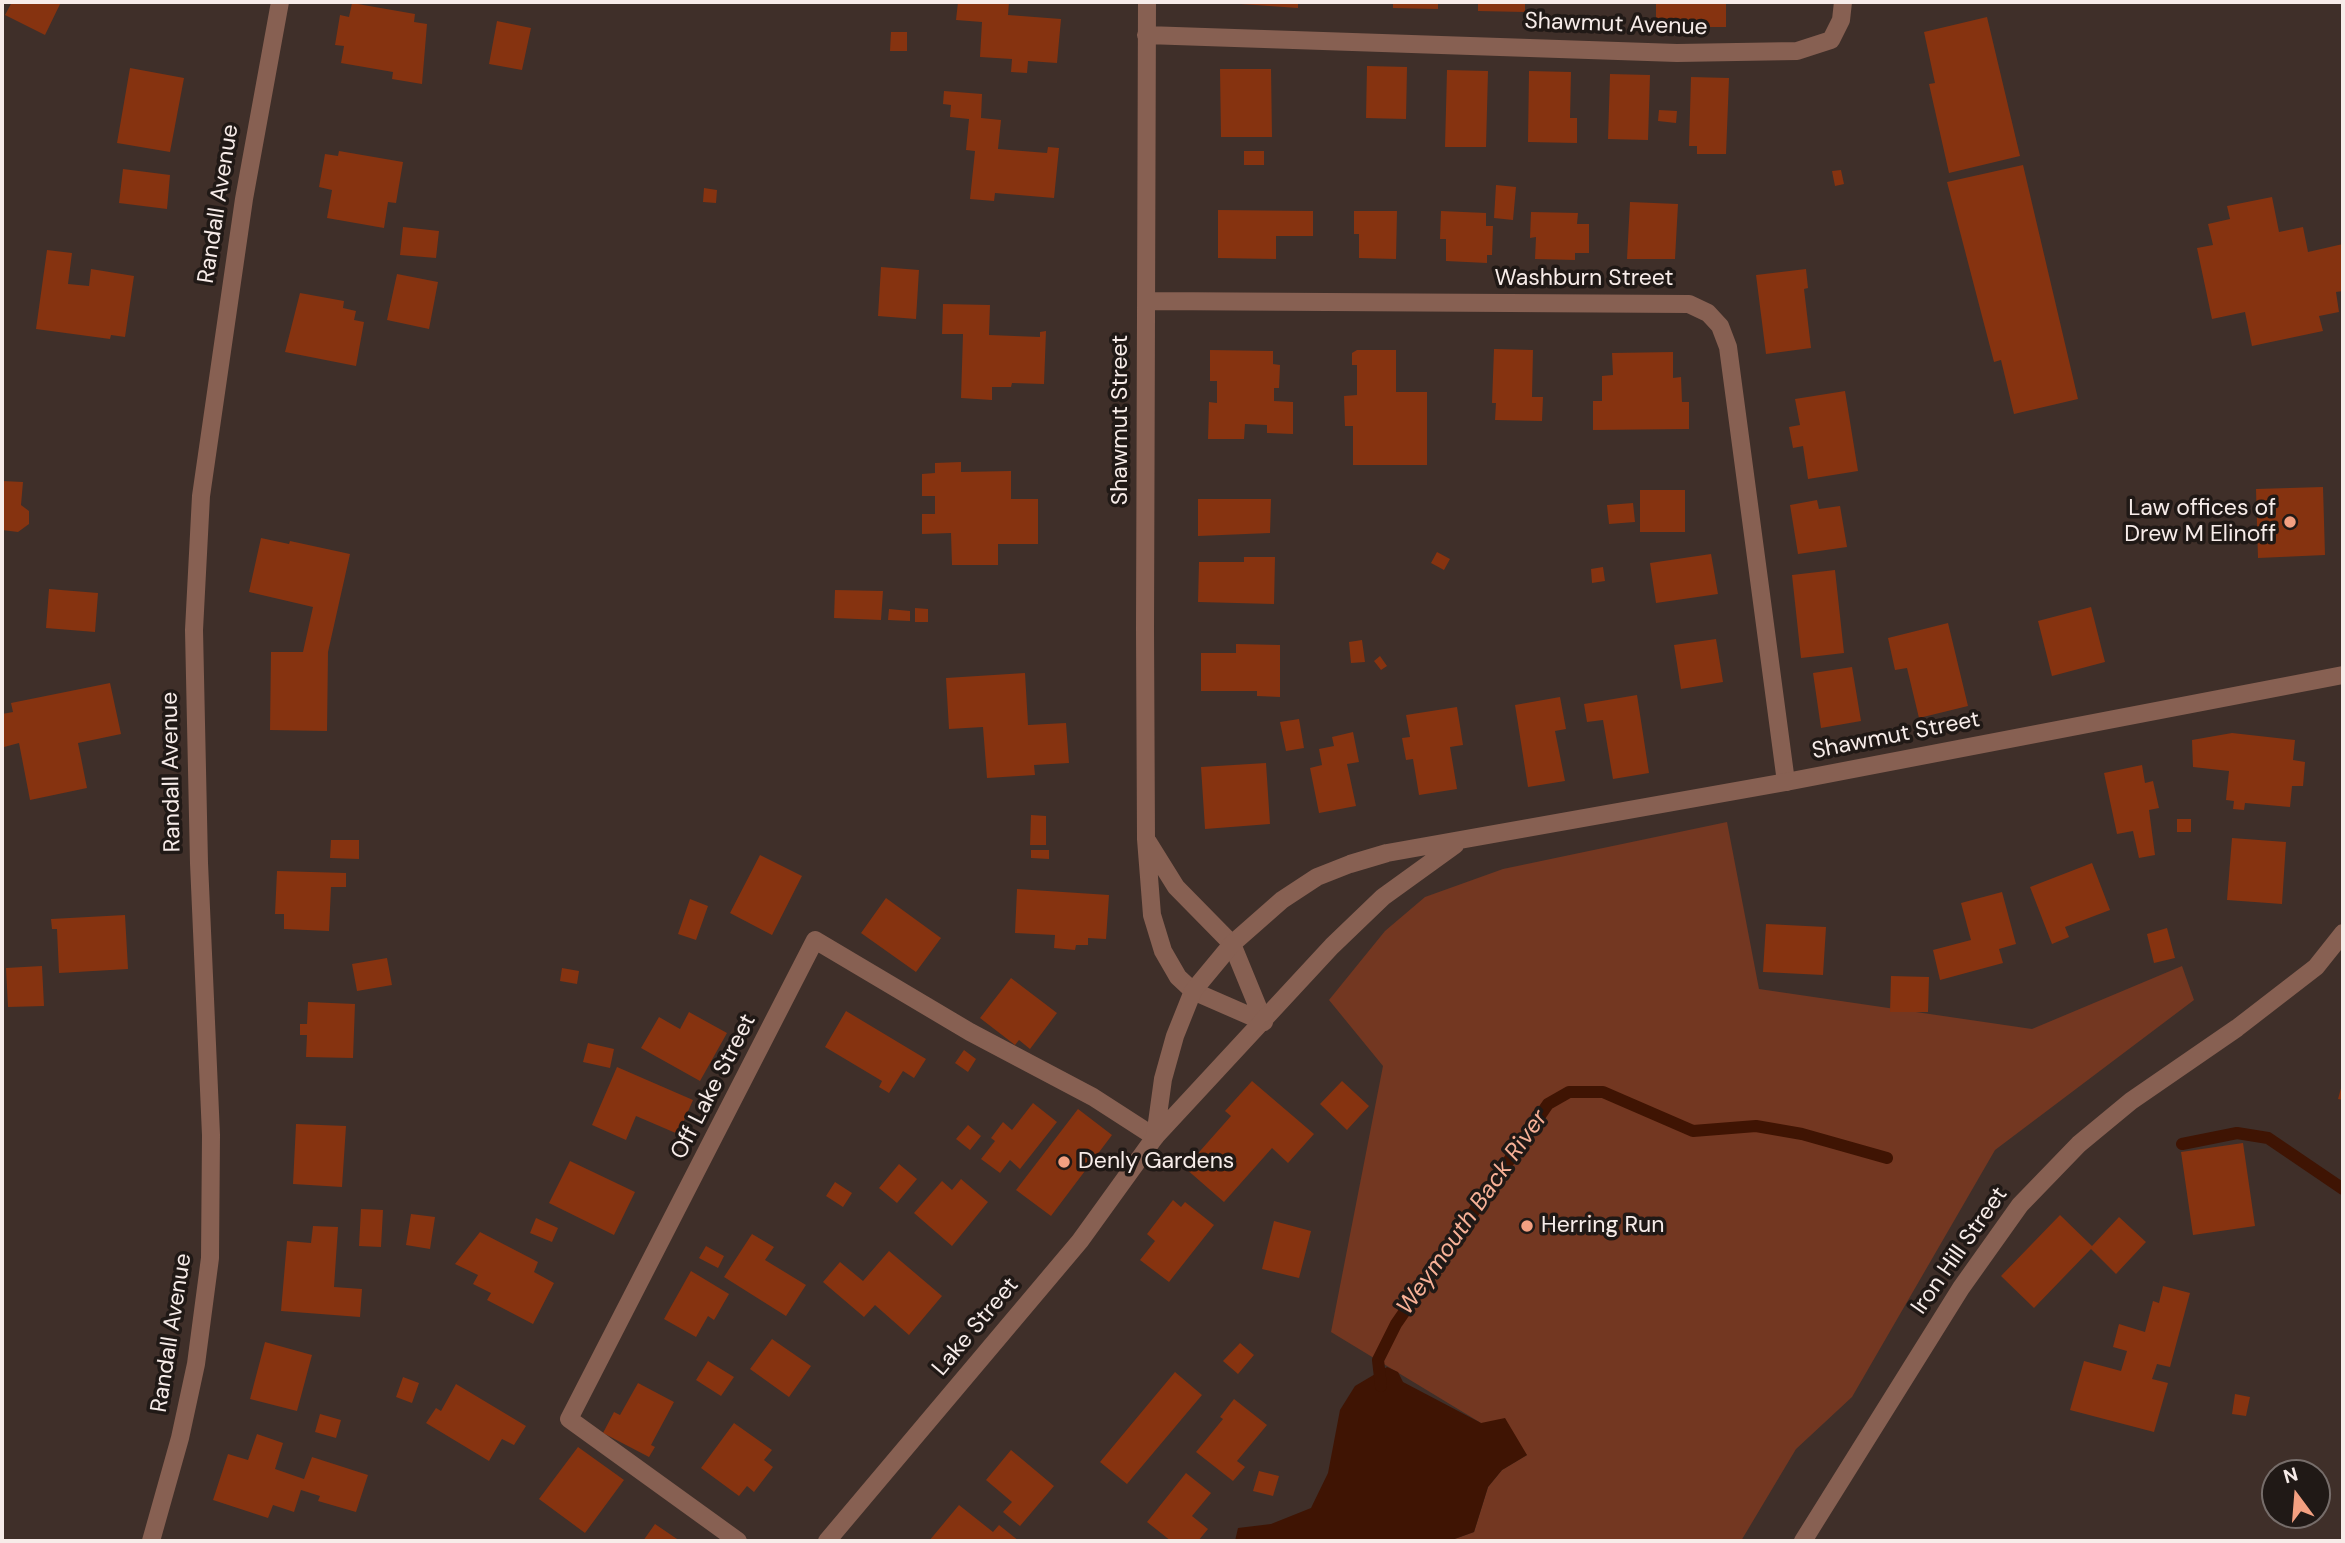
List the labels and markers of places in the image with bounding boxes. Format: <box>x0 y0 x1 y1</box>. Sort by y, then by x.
place label: Law offices of Drew M Elinoff <box>2124 495 2276 549</box>
marker: Law offices of Drew M Elinoff <box>2282 514 2298 530</box>
place label: Denly Gardens <box>1078 1148 1234 1176</box>
marker: Denly Gardens <box>1056 1154 1072 1170</box>
place label: Herring Run <box>1541 1212 1664 1240</box>
marker: Herring Run <box>1519 1218 1535 1234</box>

